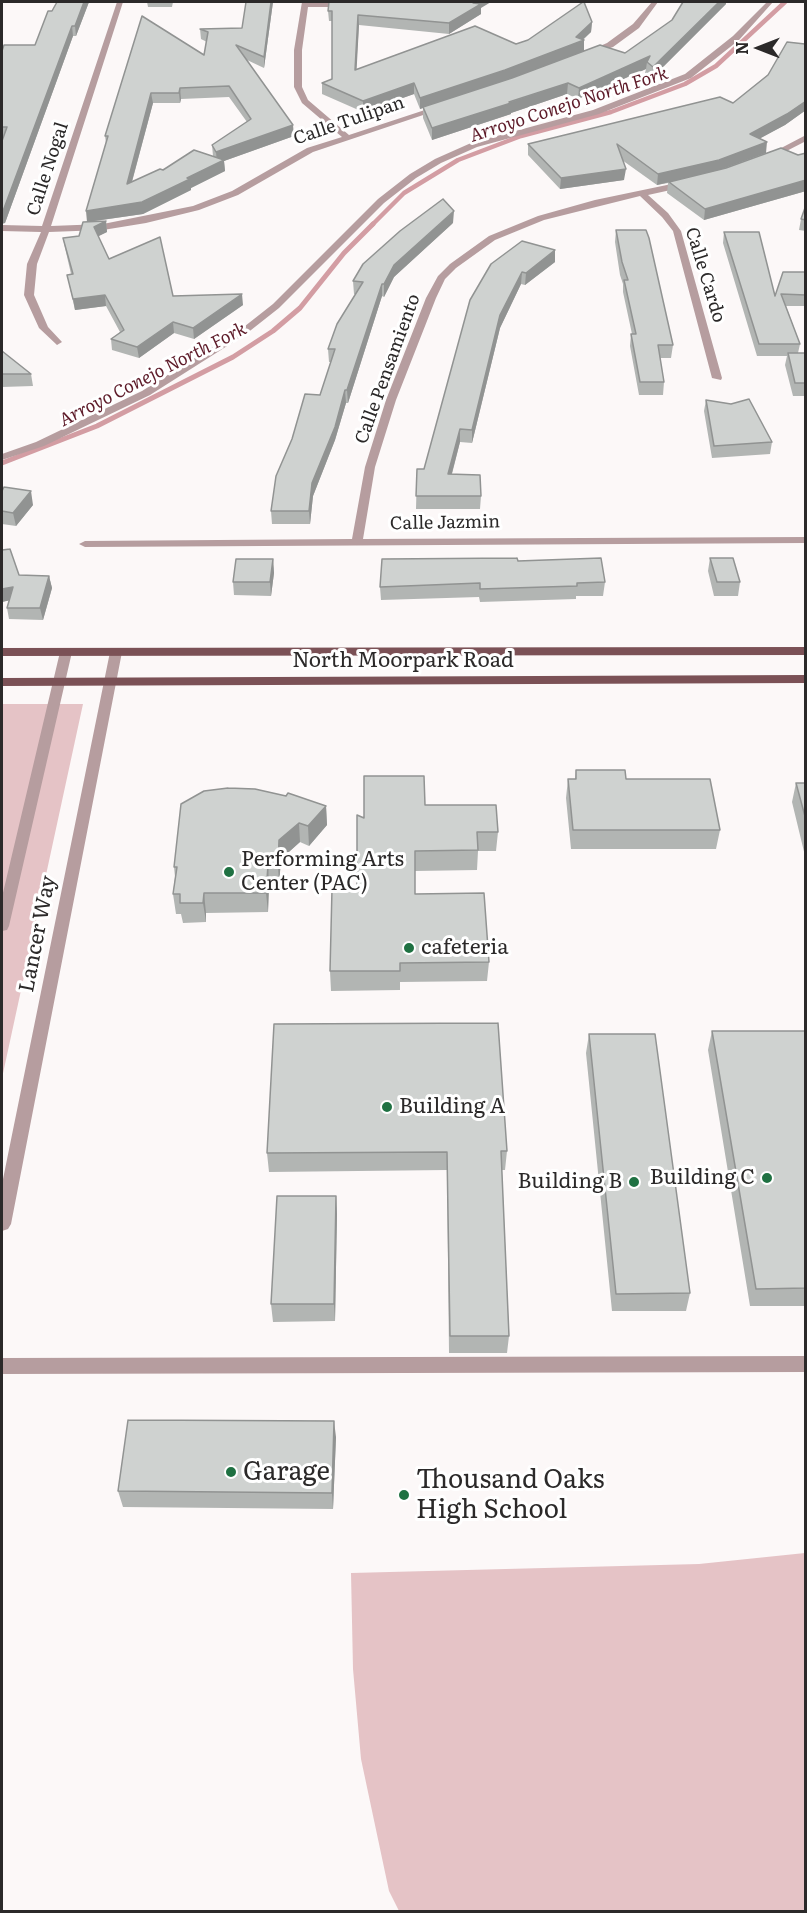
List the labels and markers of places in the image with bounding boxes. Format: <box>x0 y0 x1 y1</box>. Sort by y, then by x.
place label: Performing Arts Center (PAC) <box>241 847 404 897</box>
marker: Performing Arts Center (PAC) <box>222 865 236 879</box>
place label: cafeteria <box>421 935 509 961</box>
marker: cafeteria <box>402 941 416 955</box>
place label: Building A <box>399 1094 505 1120</box>
marker: Building A <box>380 1100 394 1114</box>
place label: Building C <box>650 1165 755 1191</box>
place label: Building B <box>517 1169 622 1195</box>
marker: Building C <box>760 1171 774 1185</box>
marker: Building B <box>627 1175 641 1189</box>
place label: Garage <box>243 1456 330 1488</box>
place label: Thousand Oaks High School <box>416 1464 605 1526</box>
marker: Garage <box>224 1465 238 1479</box>
marker: Thousand Oaks High School <box>397 1488 411 1502</box>

